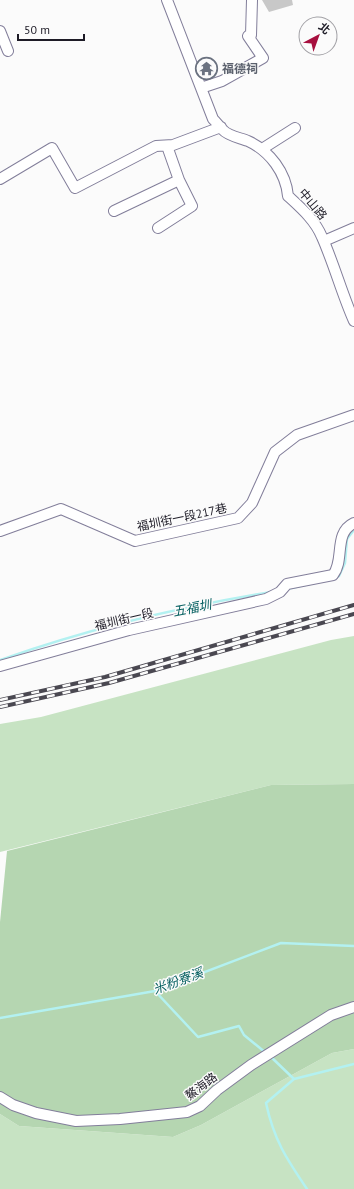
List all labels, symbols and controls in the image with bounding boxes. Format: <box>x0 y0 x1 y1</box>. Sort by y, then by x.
scale bar <box>18 16 84 42</box>
north arrow <box>298 16 338 56</box>
text: 北 <box>316 20 333 37</box>
text: 50 m <box>24 22 50 37</box>
temple icon: 福德祠 <box>193 55 219 81</box>
place label: 福德祠 <box>222 61 258 76</box>
street label: 中山路 <box>296 185 330 223</box>
street label: 福圳街一段217巷 <box>136 500 228 534</box>
water label: 五福圳 <box>171 596 215 620</box>
street label: 福圳街一段 <box>93 605 155 633</box>
water label: 米粉寮溪 <box>151 963 207 998</box>
street label: 鰲海路 <box>182 1069 220 1103</box>

